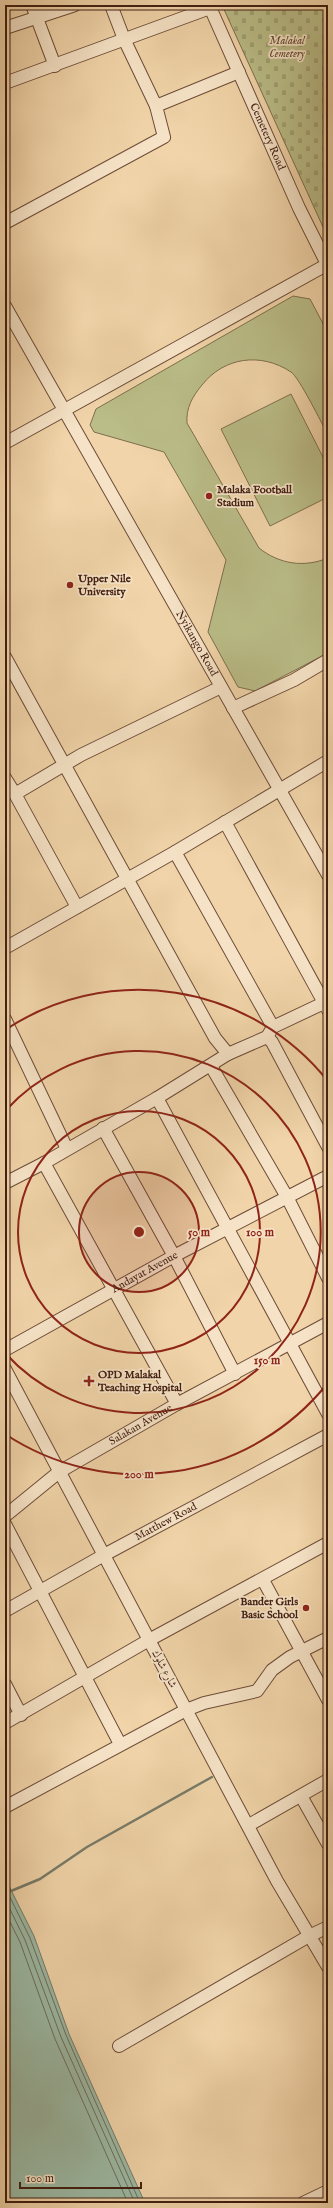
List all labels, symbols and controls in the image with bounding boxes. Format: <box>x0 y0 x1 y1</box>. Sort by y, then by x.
park label: Malakal Cemetery <box>269 34 306 61</box>
street label: Cemetery Road <box>246 101 288 173</box>
place label: Malaka Football Stadium <box>217 483 293 510</box>
marker: Malaka Football Stadium <box>204 491 214 501</box>
place label: Upper Nile University <box>77 572 131 599</box>
marker: Upper Nile University <box>65 580 75 590</box>
street label: Nyikango Road <box>172 608 221 679</box>
centre of rings <box>132 1225 146 1239</box>
text: 50 m <box>188 1225 211 1240</box>
text: 100 m <box>246 1225 275 1240</box>
street label: Andayat Avenue <box>108 1248 180 1297</box>
text: 150 m <box>254 1353 281 1368</box>
place label: OPD Malakal Teaching Hospital <box>97 1368 183 1395</box>
marker: OPD Malakal Teaching Hospital <box>83 1375 95 1387</box>
street label: Salakan Avenue <box>107 1401 175 1449</box>
text: 200 m <box>124 1467 154 1482</box>
street label: Matthew Road <box>133 1500 199 1544</box>
place label: Bander Girls Basic School <box>240 1595 299 1622</box>
marker: Bander Girls Basic School <box>301 1603 311 1613</box>
street label: شارع شلوك <box>146 1647 180 1691</box>
scale bar <box>20 2164 141 2190</box>
text: 100 m <box>26 2171 54 2186</box>

